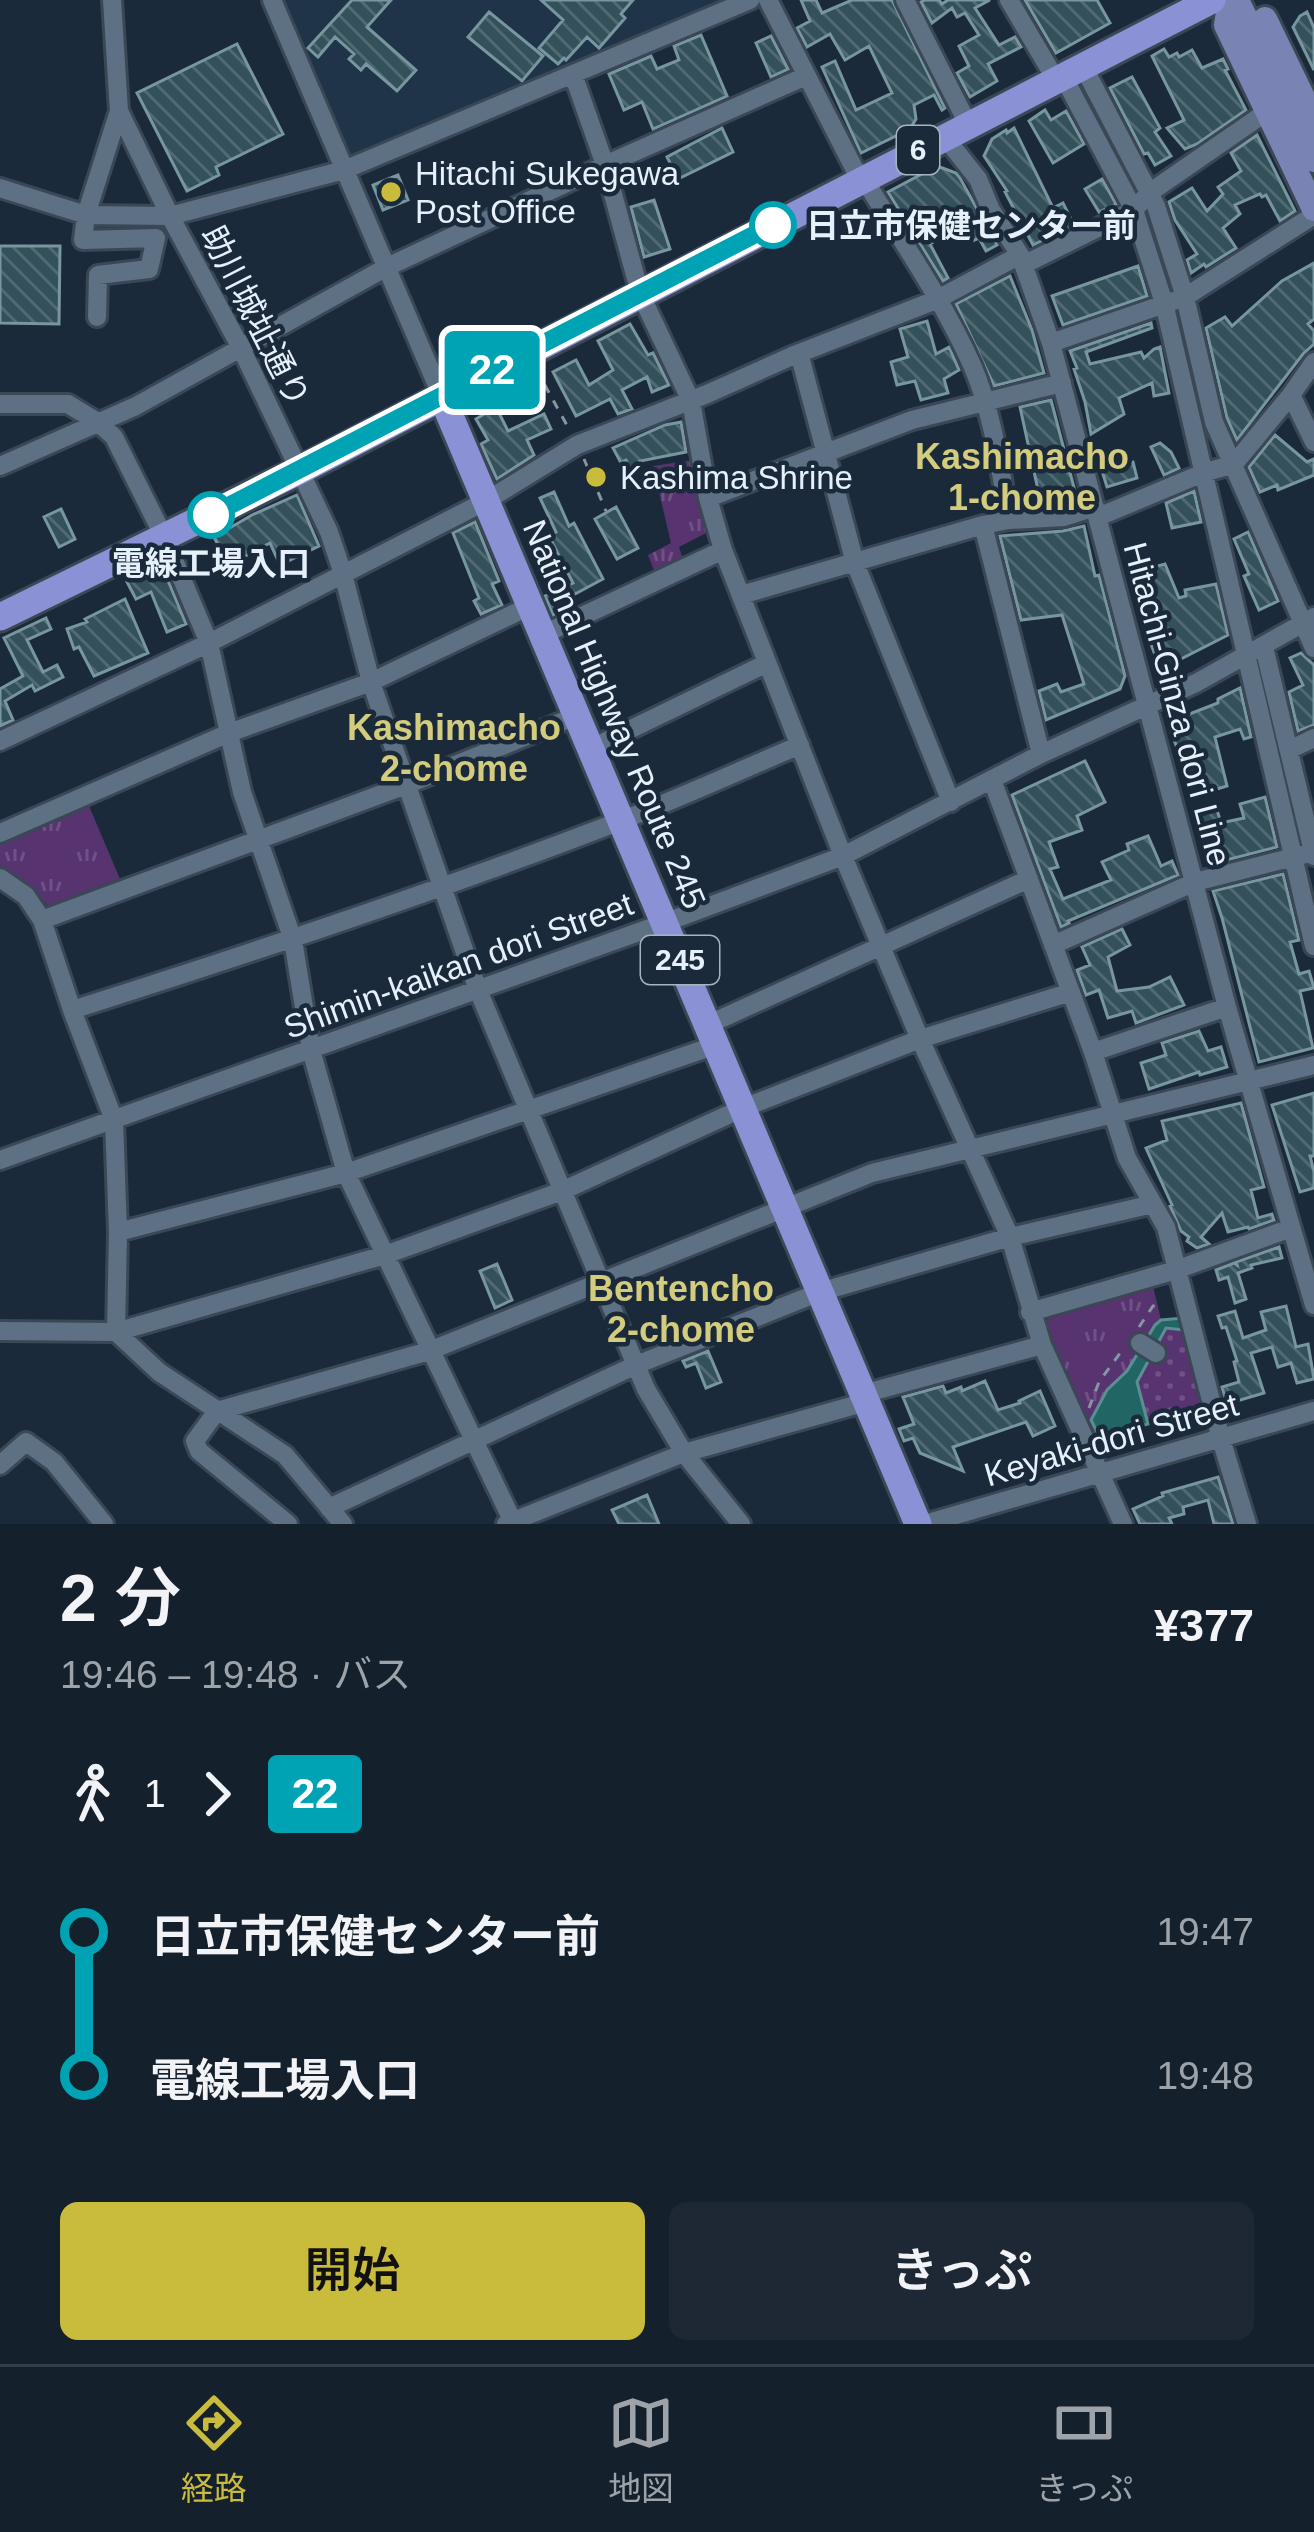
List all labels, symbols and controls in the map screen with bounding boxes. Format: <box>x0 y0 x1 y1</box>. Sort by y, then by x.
road number: 6 <box>897 126 939 174</box>
place label: Hitachi Sukegawa Post Office <box>415 155 680 230</box>
marker: Hitachi Sukegawa Post Office <box>378 179 404 205</box>
marker: 日立市保健センター前 <box>751 203 795 247</box>
place label: 日立市保健センター前 <box>806 207 1136 244</box>
street label: 助川城址通り <box>194 220 317 413</box>
line badge: 22 <box>438 331 546 409</box>
text: 22 <box>469 346 515 393</box>
district label: Kashimacho 1-chome <box>915 436 1129 518</box>
place label: Kashima Shrine <box>620 459 853 496</box>
marker: Kashima Shrine <box>583 464 609 490</box>
marker: 電線工場入口 <box>189 493 233 537</box>
street label: National Highway Route 245 <box>516 514 713 914</box>
street label: Hitachi-Ginza dori Line <box>1116 538 1239 870</box>
place label: 電線工場入口 <box>112 545 310 582</box>
district label: Kashimacho 2-chome <box>347 707 561 789</box>
street label: Shimin-kaikan dori Street <box>279 885 638 1046</box>
road number: 245 <box>641 936 719 984</box>
district label: Bentencho 2-chome <box>588 1268 774 1350</box>
street label: Keyaki-dori Street <box>980 1386 1242 1493</box>
text: 2 分 <box>60 1561 181 1635</box>
text: ¥377 <box>1154 1600 1254 1651</box>
text: 19:46 – 19:48 · バス <box>60 1653 411 1696</box>
icon: walk <box>60 1761 126 1827</box>
icon: forward <box>184 1761 250 1827</box>
text: 22 <box>292 1770 338 1817</box>
text: 1 <box>144 1772 166 1815</box>
text: 19:47 <box>1156 1910 1254 1953</box>
text: 日立市保健センター前 <box>150 1911 600 1962</box>
text: 19:48 <box>1156 2054 1254 2097</box>
text: 電線工場入口 <box>150 2055 420 2106</box>
button: 開始 <box>60 2202 645 2340</box>
button: きっぷ <box>669 2202 1254 2340</box>
tab: 経路 <box>181 2390 247 2510</box>
tab: 地図 <box>608 2390 674 2510</box>
tab: きっぷ <box>1036 2390 1133 2510</box>

